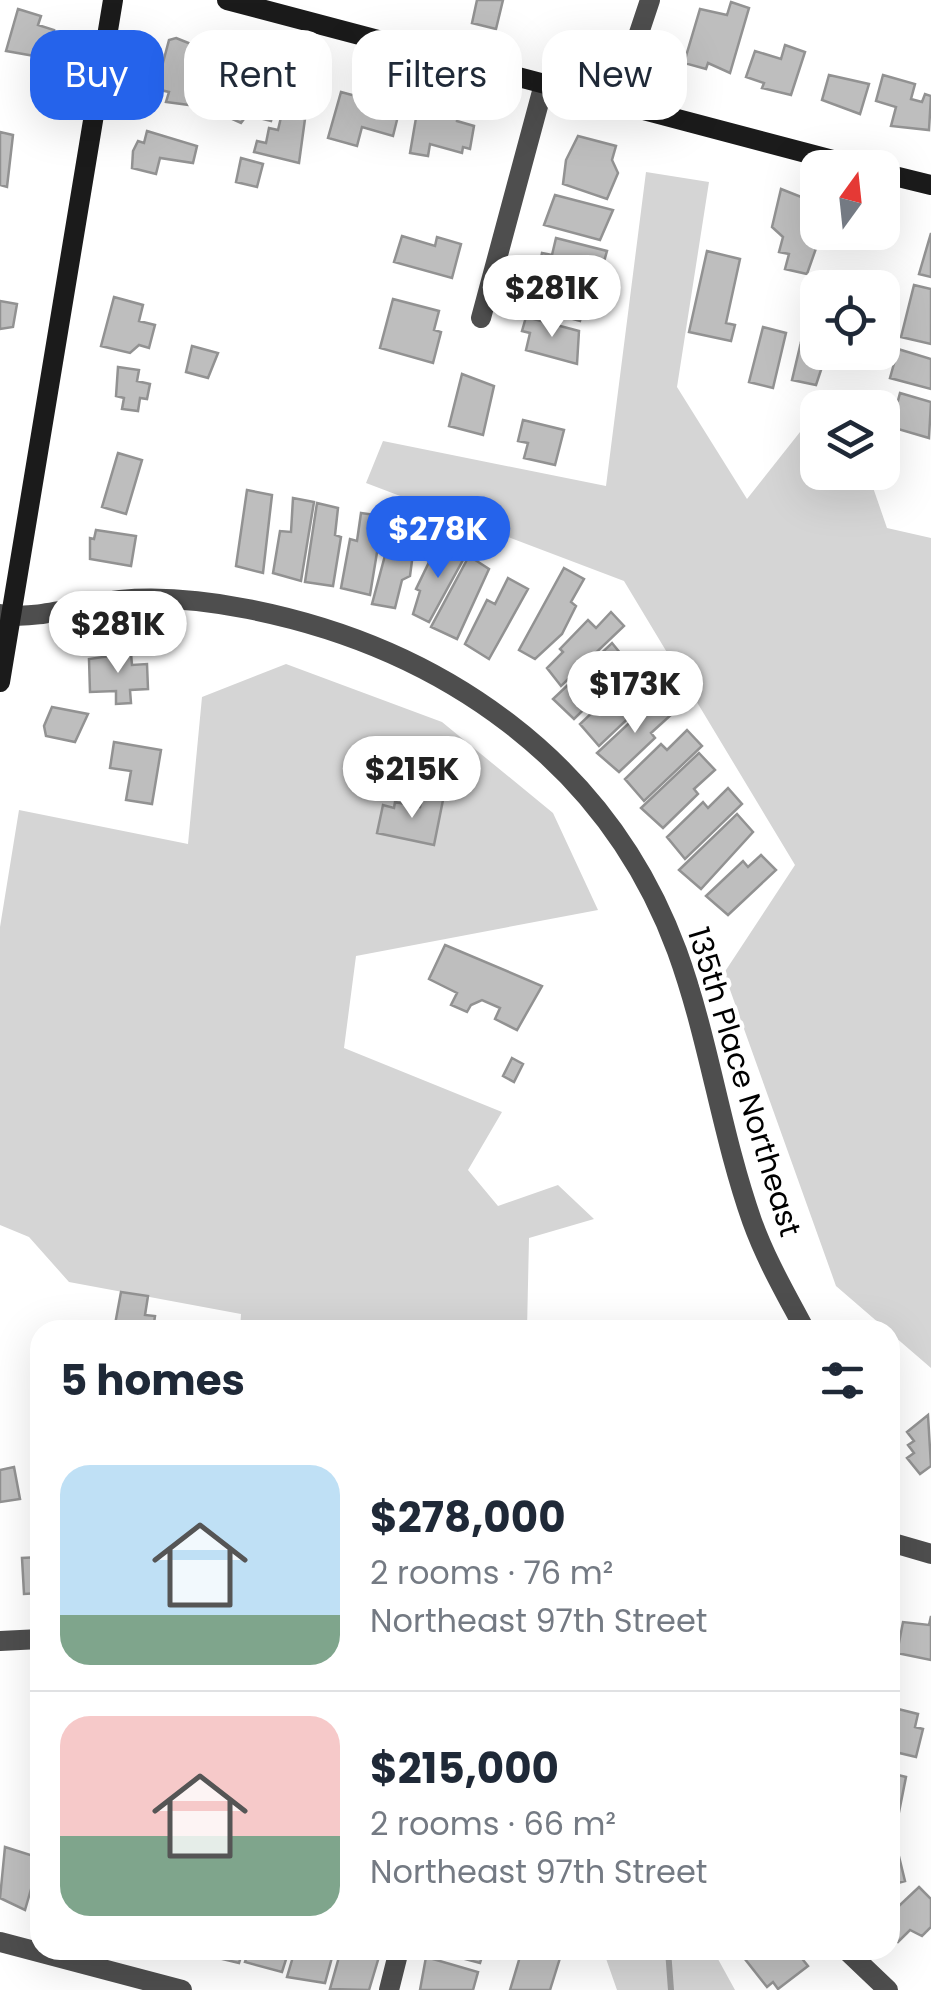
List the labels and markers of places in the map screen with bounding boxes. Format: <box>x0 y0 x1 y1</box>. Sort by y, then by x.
pin: $281K <box>482 255 622 340</box>
pin: $278K <box>368 496 508 581</box>
pin: $281K <box>48 591 188 676</box>
pin: $173K <box>565 651 705 736</box>
pin: $215K <box>342 736 482 821</box>

